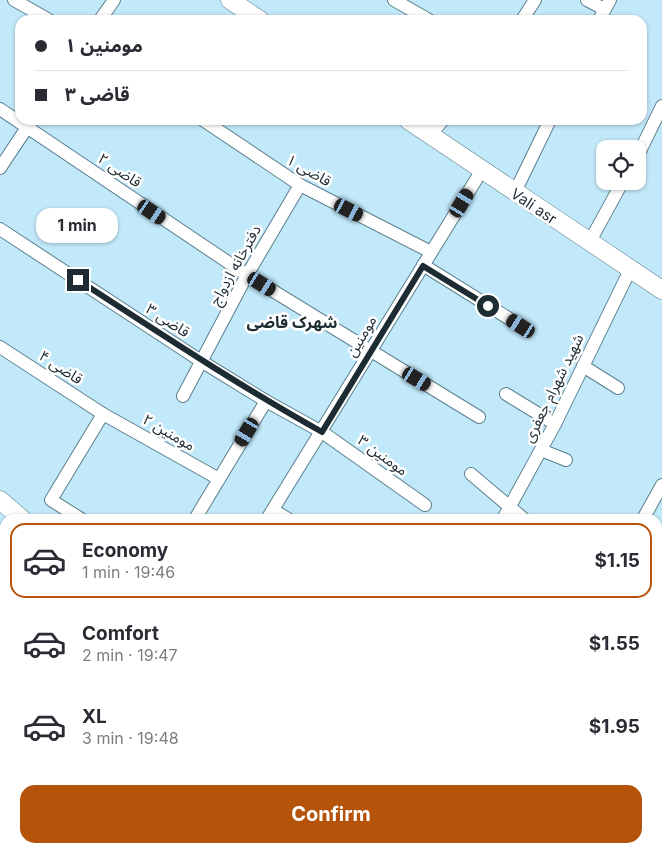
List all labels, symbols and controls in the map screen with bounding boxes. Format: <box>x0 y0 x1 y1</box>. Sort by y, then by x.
text: مومنین ۱ <box>65 34 143 57</box>
text: قاضی ۳ <box>65 83 130 106</box>
map controls <box>596 140 646 190</box>
button: locate <box>596 140 646 190</box>
street label: قاضی ۲ <box>95 149 146 192</box>
street label: قاضی ۱ <box>283 150 335 190</box>
street label: Vali asr <box>507 184 561 228</box>
car <box>447 186 476 220</box>
car <box>135 197 168 227</box>
car <box>332 197 365 223</box>
callout: 1 min <box>37 208 119 242</box>
text: 1 min <box>57 215 97 235</box>
street label: دفترخانه ازدواج <box>205 221 268 310</box>
route end <box>67 269 89 291</box>
car <box>245 270 278 298</box>
route start <box>477 295 499 317</box>
street label: قاضی ۳ <box>143 299 194 341</box>
district label: شهرک قاضی <box>247 312 337 332</box>
street label: مومنین <box>341 312 381 360</box>
car <box>504 312 537 340</box>
street label: شهید شهرام جعفری <box>518 330 589 446</box>
street label: قاضی ۴ <box>36 346 87 388</box>
car <box>400 365 433 393</box>
street label: مومنین ۲ <box>139 409 199 455</box>
car <box>232 415 261 449</box>
street label: مومنین ۳ <box>354 430 412 480</box>
icon: car <box>22 538 67 583</box>
text: Economy <box>82 539 168 562</box>
text: $1.15 <box>594 549 640 572</box>
text: 1 min · 19:46 <box>82 562 175 582</box>
icon: car <box>22 621 67 666</box>
text: Comfort <box>82 622 159 645</box>
text: $1.55 <box>589 632 640 655</box>
text: 2 min · 19:47 <box>82 645 178 665</box>
icon: car <box>22 704 67 749</box>
text: XL <box>82 705 107 728</box>
text: $1.95 <box>589 715 640 738</box>
text: 3 min · 19:48 <box>82 728 179 748</box>
button: Confirm <box>20 785 642 843</box>

